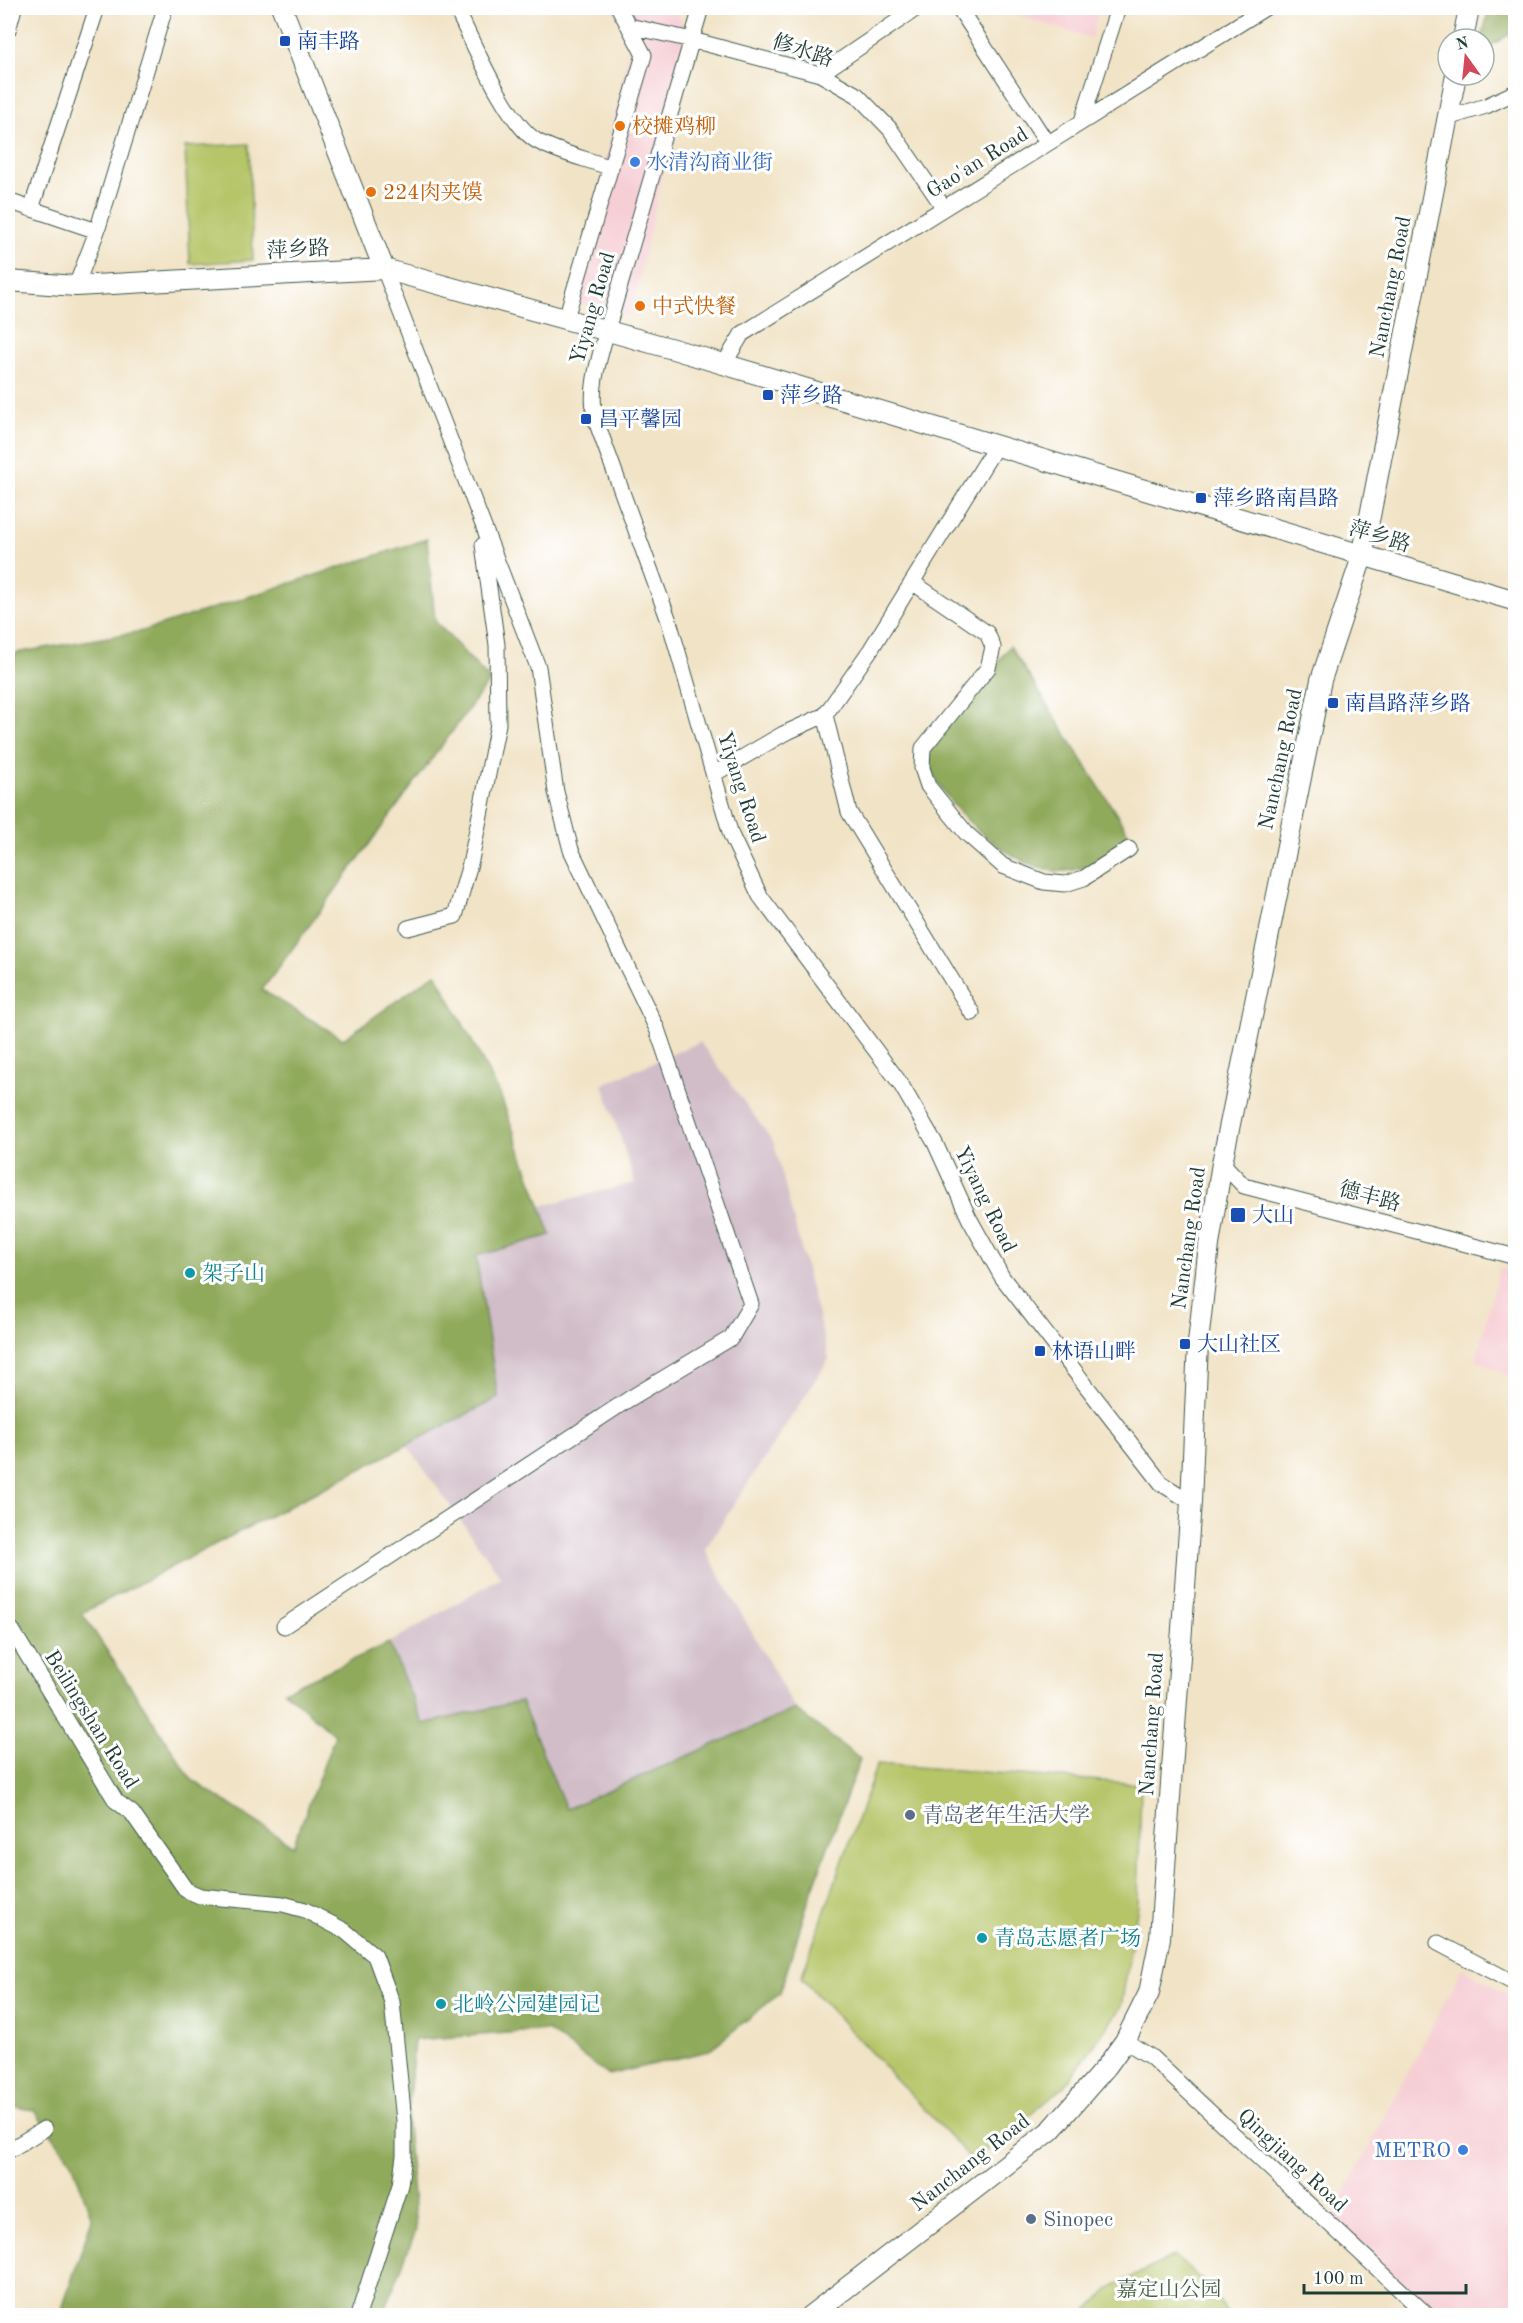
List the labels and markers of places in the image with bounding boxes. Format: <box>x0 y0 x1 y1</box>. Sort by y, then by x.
place label: 南丰路 <box>297 30 360 53</box>
marker: 南丰路 <box>278 34 292 48</box>
place label: 校摊鸡柳 <box>632 115 716 138</box>
marker: 校摊鸡柳 <box>613 119 627 133</box>
place label: 水清沟商业街 <box>647 151 773 174</box>
marker: 水清沟商业街 <box>628 155 642 169</box>
place label: 224肉夹馍 <box>383 181 483 204</box>
marker: 224肉夹馍 <box>364 185 378 199</box>
place label: 中式快餐 <box>652 295 736 318</box>
marker: 中式快餐 <box>633 299 647 313</box>
place label: 萍乡路 <box>780 384 843 407</box>
marker: 萍乡路 <box>761 388 775 402</box>
place label: 昌平馨园 <box>598 407 682 431</box>
marker: 昌平馨园 <box>579 412 593 426</box>
place label: 萍乡路南昌路 <box>1213 487 1339 510</box>
marker: 萍乡路南昌路 <box>1194 491 1208 505</box>
place label: 南昌路萍乡路 <box>1345 692 1471 715</box>
marker: 南昌路萍乡路 <box>1326 696 1340 710</box>
place label: 大山 <box>1252 1204 1294 1227</box>
marker: 大山 <box>1229 1206 1247 1224</box>
place label: 架子山 <box>202 1262 265 1285</box>
marker: 架子山 <box>183 1266 197 1280</box>
place label: 大山社区 <box>1197 1333 1281 1356</box>
marker: 大山社区 <box>1178 1337 1192 1351</box>
place label: 林语山畔 <box>1052 1340 1136 1363</box>
marker: 林语山畔 <box>1033 1344 1047 1358</box>
place label: 青岛老年生活大学 <box>922 1803 1090 1827</box>
marker: 青岛老年生活大学 <box>903 1808 917 1822</box>
place label: 青岛志愿者广场 <box>994 1927 1141 1950</box>
marker: 青岛志愿者广场 <box>975 1931 989 1945</box>
place label: 北岭公园建园记 <box>453 1993 600 2016</box>
marker: 北岭公园建园记 <box>434 1997 448 2011</box>
place label: METRO <box>1374 2141 1451 2162</box>
marker: METRO <box>1456 2143 1470 2157</box>
place label: Sinopec <box>1043 2210 1113 2231</box>
marker: Sinopec <box>1024 2212 1038 2226</box>

